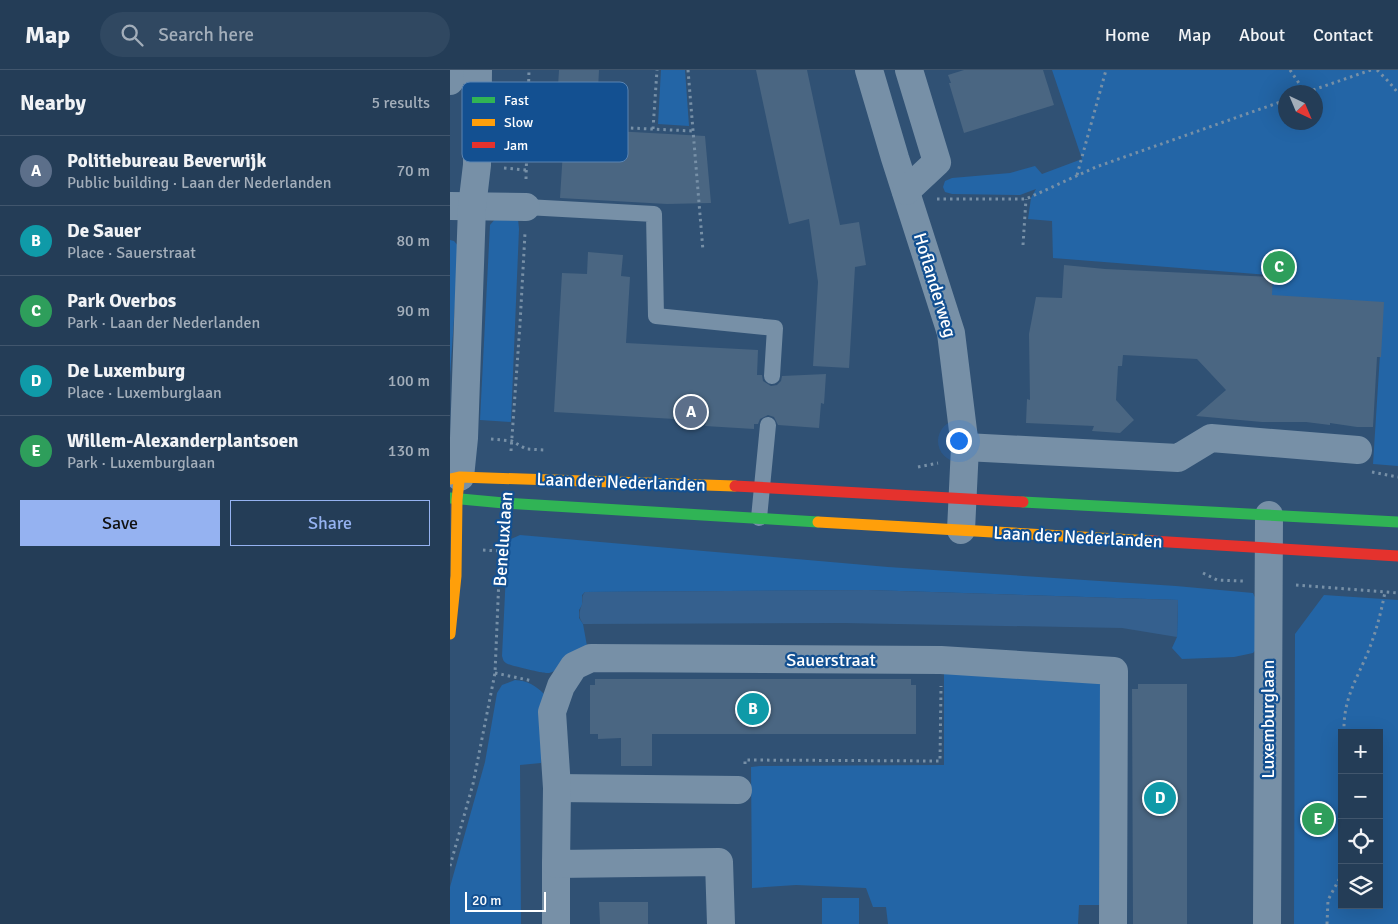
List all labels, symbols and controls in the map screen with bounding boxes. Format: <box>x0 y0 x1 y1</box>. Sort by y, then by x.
search box <box>100 12 450 57</box>
text: Map <box>25 20 70 50</box>
icon: search <box>118 21 146 49</box>
text: Search here <box>158 23 254 47</box>
text: Home <box>1105 24 1150 46</box>
text: Map <box>1178 24 1211 46</box>
text: About <box>1239 24 1285 46</box>
text: Contact <box>1313 24 1373 46</box>
legend <box>462 82 628 162</box>
north arrow <box>1278 85 1323 130</box>
text: Nearby <box>20 90 86 116</box>
text: Fast <box>504 92 529 109</box>
text: 5 results <box>371 93 430 113</box>
text: Slow <box>504 114 533 131</box>
text: Jam <box>504 137 528 154</box>
text: Politiebureau Beverwijk <box>67 149 266 173</box>
text: A <box>31 161 41 181</box>
text: 70 m <box>396 161 430 181</box>
text: Public building · Laan der Nederlanden <box>67 173 332 193</box>
text: De Sauer <box>67 219 141 243</box>
street label: Hoflanderweg <box>909 230 961 340</box>
text: B <box>31 231 41 251</box>
text: 80 m <box>396 231 430 251</box>
text: Place · Sauerstraat <box>67 243 196 263</box>
pin: C <box>1263 248 1295 286</box>
text: Park Overbos <box>67 289 176 313</box>
text: C <box>31 301 41 321</box>
text: 90 m <box>396 301 430 321</box>
text: Park · Laan der Nederlanden <box>67 313 260 333</box>
text: De Luxemburg <box>67 359 185 383</box>
text: D <box>31 371 41 391</box>
text: 100 m <box>388 371 430 391</box>
text: Place · Luxemburglaan <box>67 383 222 403</box>
pin: A <box>675 393 707 431</box>
your location <box>946 428 972 454</box>
text: Willem-Alexanderplantsoen <box>67 429 299 453</box>
text: E <box>31 441 41 461</box>
text: 130 m <box>388 441 430 461</box>
text: Park · Luxemburglaan <box>67 453 215 473</box>
street label: Laan der Nederlanden <box>536 468 706 496</box>
street label: Beneluxlaan <box>489 491 517 587</box>
button: Save <box>20 500 220 546</box>
button: Share <box>230 500 430 546</box>
street label: Laan der Nederlanden <box>993 522 1163 552</box>
street label: Sauerstraat <box>786 649 876 671</box>
street label: Luxemburglaan <box>1257 660 1279 778</box>
pin: B <box>737 690 769 728</box>
map controls <box>1338 729 1383 909</box>
button: + <box>1338 729 1383 774</box>
button: − <box>1338 774 1383 819</box>
pin: D <box>1144 779 1176 817</box>
pin: E <box>1302 800 1334 838</box>
button: locate <box>1338 819 1383 864</box>
button: layers <box>1338 864 1383 909</box>
scale bar <box>465 889 546 912</box>
text: 20 m <box>472 892 501 909</box>

